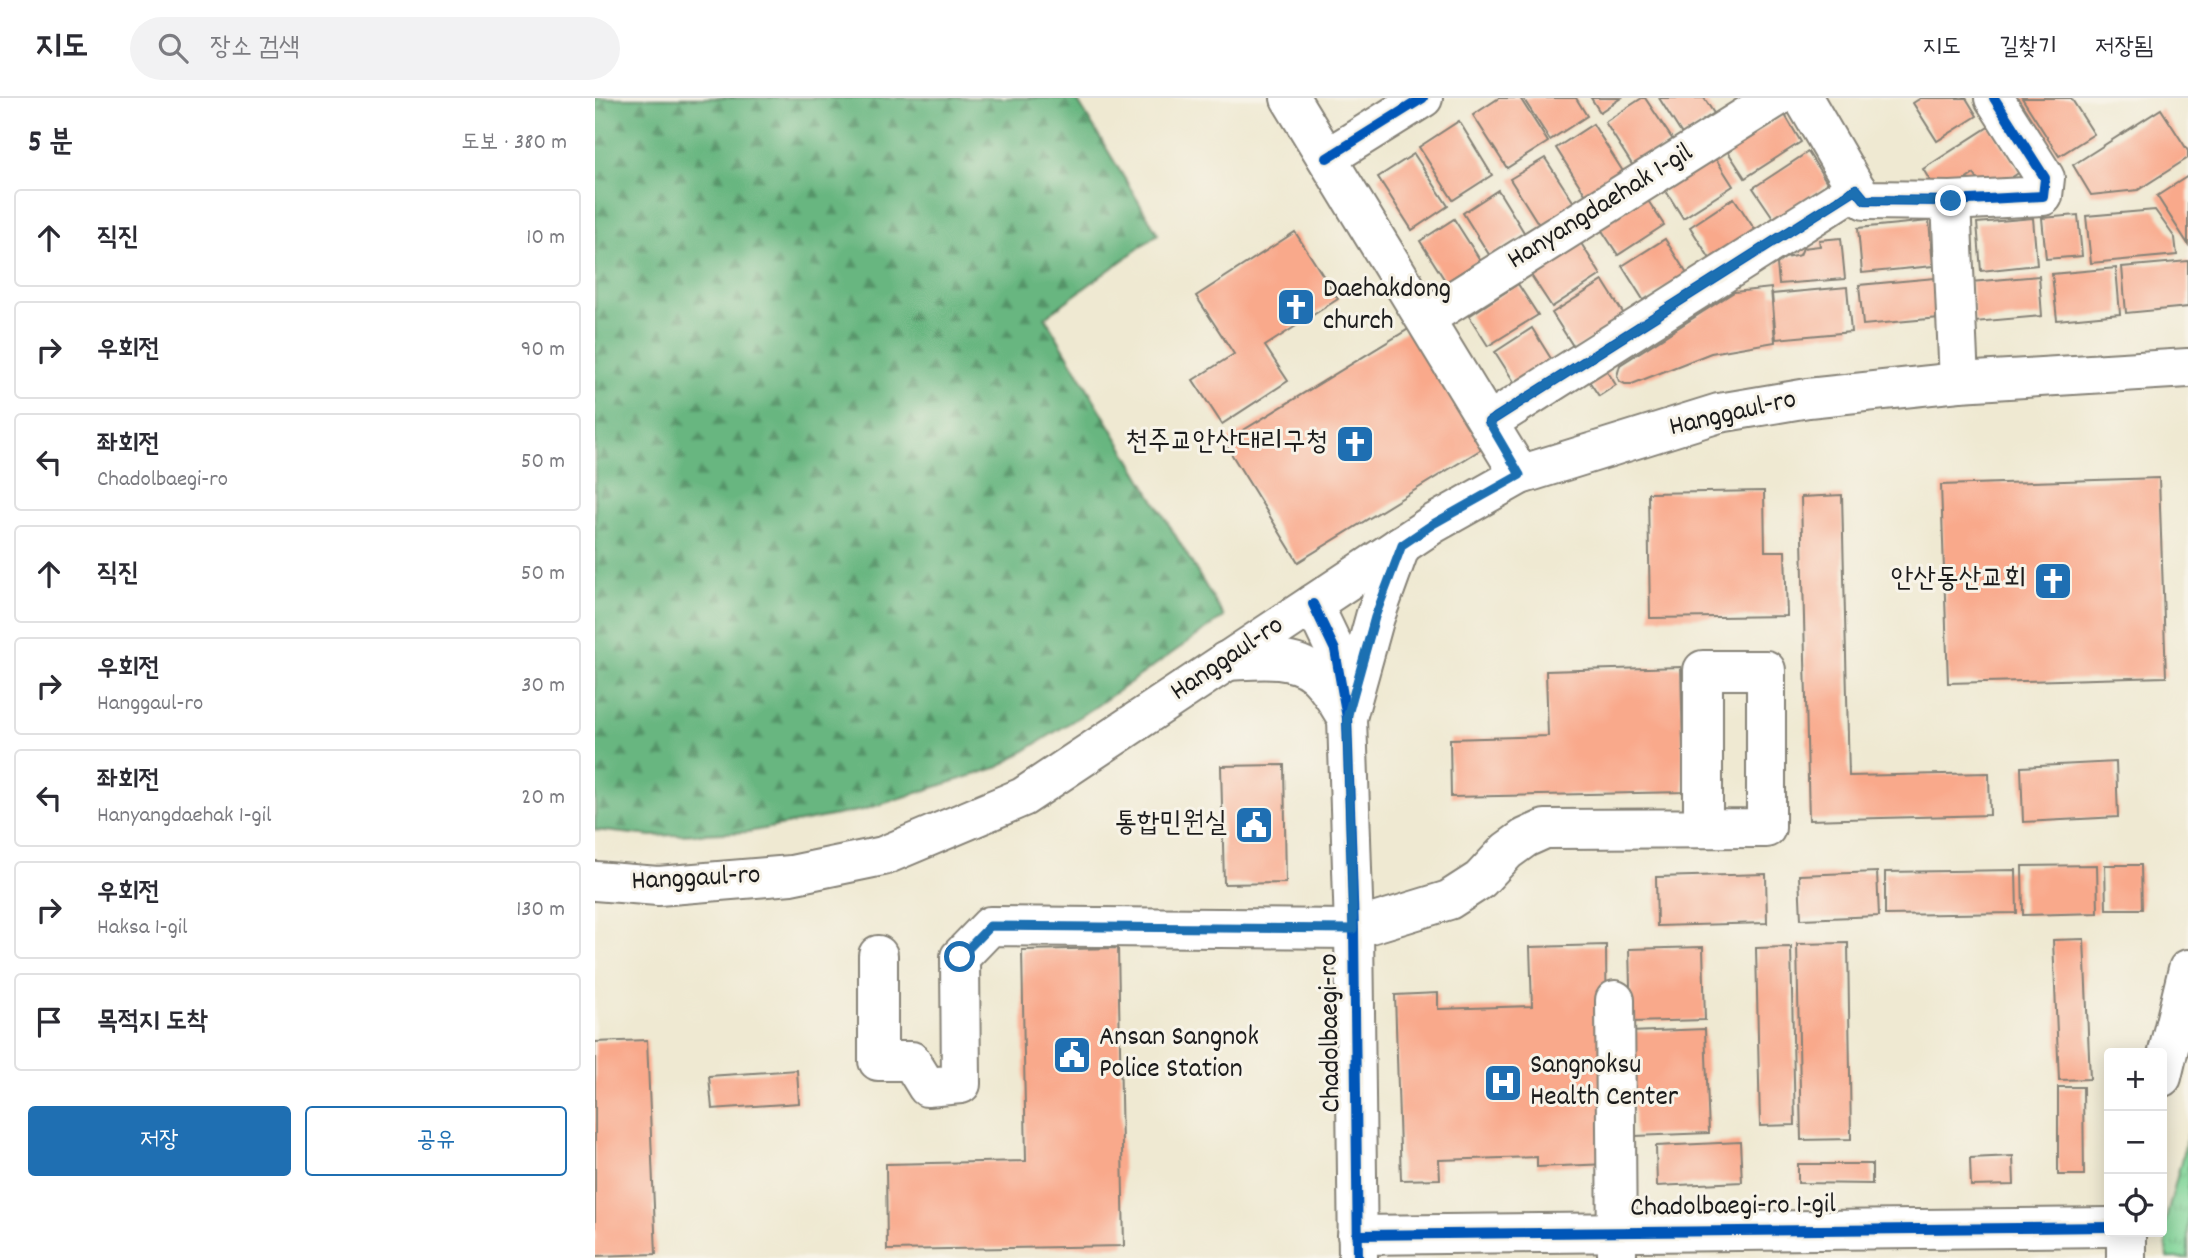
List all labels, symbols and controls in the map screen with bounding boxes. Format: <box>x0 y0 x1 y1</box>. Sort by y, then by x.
search box <box>130 17 620 80</box>
text: 지도 <box>35 25 88 72</box>
icon: search <box>154 29 192 67</box>
text: 장소 검색 <box>210 30 300 67</box>
text: 지도 <box>1923 31 1961 65</box>
text: 길찾기 <box>1999 31 2057 65</box>
text: 저장됨 <box>2095 31 2153 65</box>
text: 5 분 <box>28 123 73 166</box>
text: 도보 · 380 m <box>461 127 567 160</box>
street label: Hanyangdaehak 1-gil <box>1500 135 1702 281</box>
route end <box>1935 185 1966 216</box>
icon: ahead <box>30 219 68 257</box>
text: 직진 <box>97 220 139 257</box>
text: 10 m <box>526 222 565 255</box>
place label: Daehakdong church <box>1323 271 1451 343</box>
church icon: Daehakdong church <box>1275 286 1317 328</box>
icon: right <box>30 331 68 369</box>
text: 우회전 <box>97 332 160 369</box>
text: 90 m <box>521 334 565 367</box>
street label: Hanggaul-ro <box>1666 381 1800 449</box>
church icon: 천주교안산대리구청 <box>1334 423 1376 465</box>
place label: 천주교안산대리구청 <box>1125 424 1328 464</box>
text: 좌회전 <box>97 427 160 464</box>
icon: left <box>30 443 68 481</box>
text: 50 m <box>521 446 565 479</box>
text: Chadolbaegi-ro <box>97 464 228 497</box>
icon: ahead <box>30 555 68 593</box>
text: 직진 <box>97 556 139 593</box>
text: 50 m <box>521 558 565 591</box>
church icon: 안산동산교회 <box>2032 560 2074 602</box>
place label: 안산동산교회 <box>1891 561 2026 601</box>
street label: Hanggaul-ro <box>1163 607 1293 713</box>
text: 우회전 <box>97 651 160 688</box>
icon: right <box>30 667 68 705</box>
text: 30 m <box>521 670 565 703</box>
text: Hanggaul-ro <box>97 688 203 721</box>
text: 좌회전 <box>97 763 160 800</box>
icon: left <box>30 779 68 817</box>
text: 20 m <box>521 782 565 815</box>
text: Hanyangdaehak 1-gil <box>97 800 271 833</box>
public building icon: 통합민원실 <box>1233 804 1275 846</box>
place label: 통합민원실 <box>1114 805 1227 845</box>
street label: Hanggaul-ro <box>630 857 762 903</box>
text: 우회전 <box>97 875 160 912</box>
icon: right <box>30 891 68 929</box>
text: 130 m <box>516 894 565 927</box>
text: Haksa 1-gil <box>97 912 187 945</box>
route start <box>944 941 975 972</box>
street label: Chadolbaegi-ro <box>1311 953 1353 1113</box>
icon: arrive <box>30 1003 68 1041</box>
text: 목적지 도착 <box>97 1004 208 1041</box>
place label: Ansan Sangnok Police Station <box>1099 1019 1259 1091</box>
public building icon: Ansan Sangnok Police Station <box>1051 1034 1093 1076</box>
place label: Sangnoksu Health Center <box>1530 1047 1679 1119</box>
map controls <box>2104 1048 2167 1237</box>
button: + <box>2104 1048 2167 1111</box>
hospital icon: Sangnoksu Health Center <box>1482 1062 1524 1104</box>
button: 저장 <box>28 1106 291 1176</box>
button: 공유 <box>305 1106 567 1176</box>
button: − <box>2104 1111 2167 1174</box>
button: locate <box>2104 1174 2167 1237</box>
street label: Chadolbaegi-ro 1-gil <box>1630 1186 1836 1230</box>

